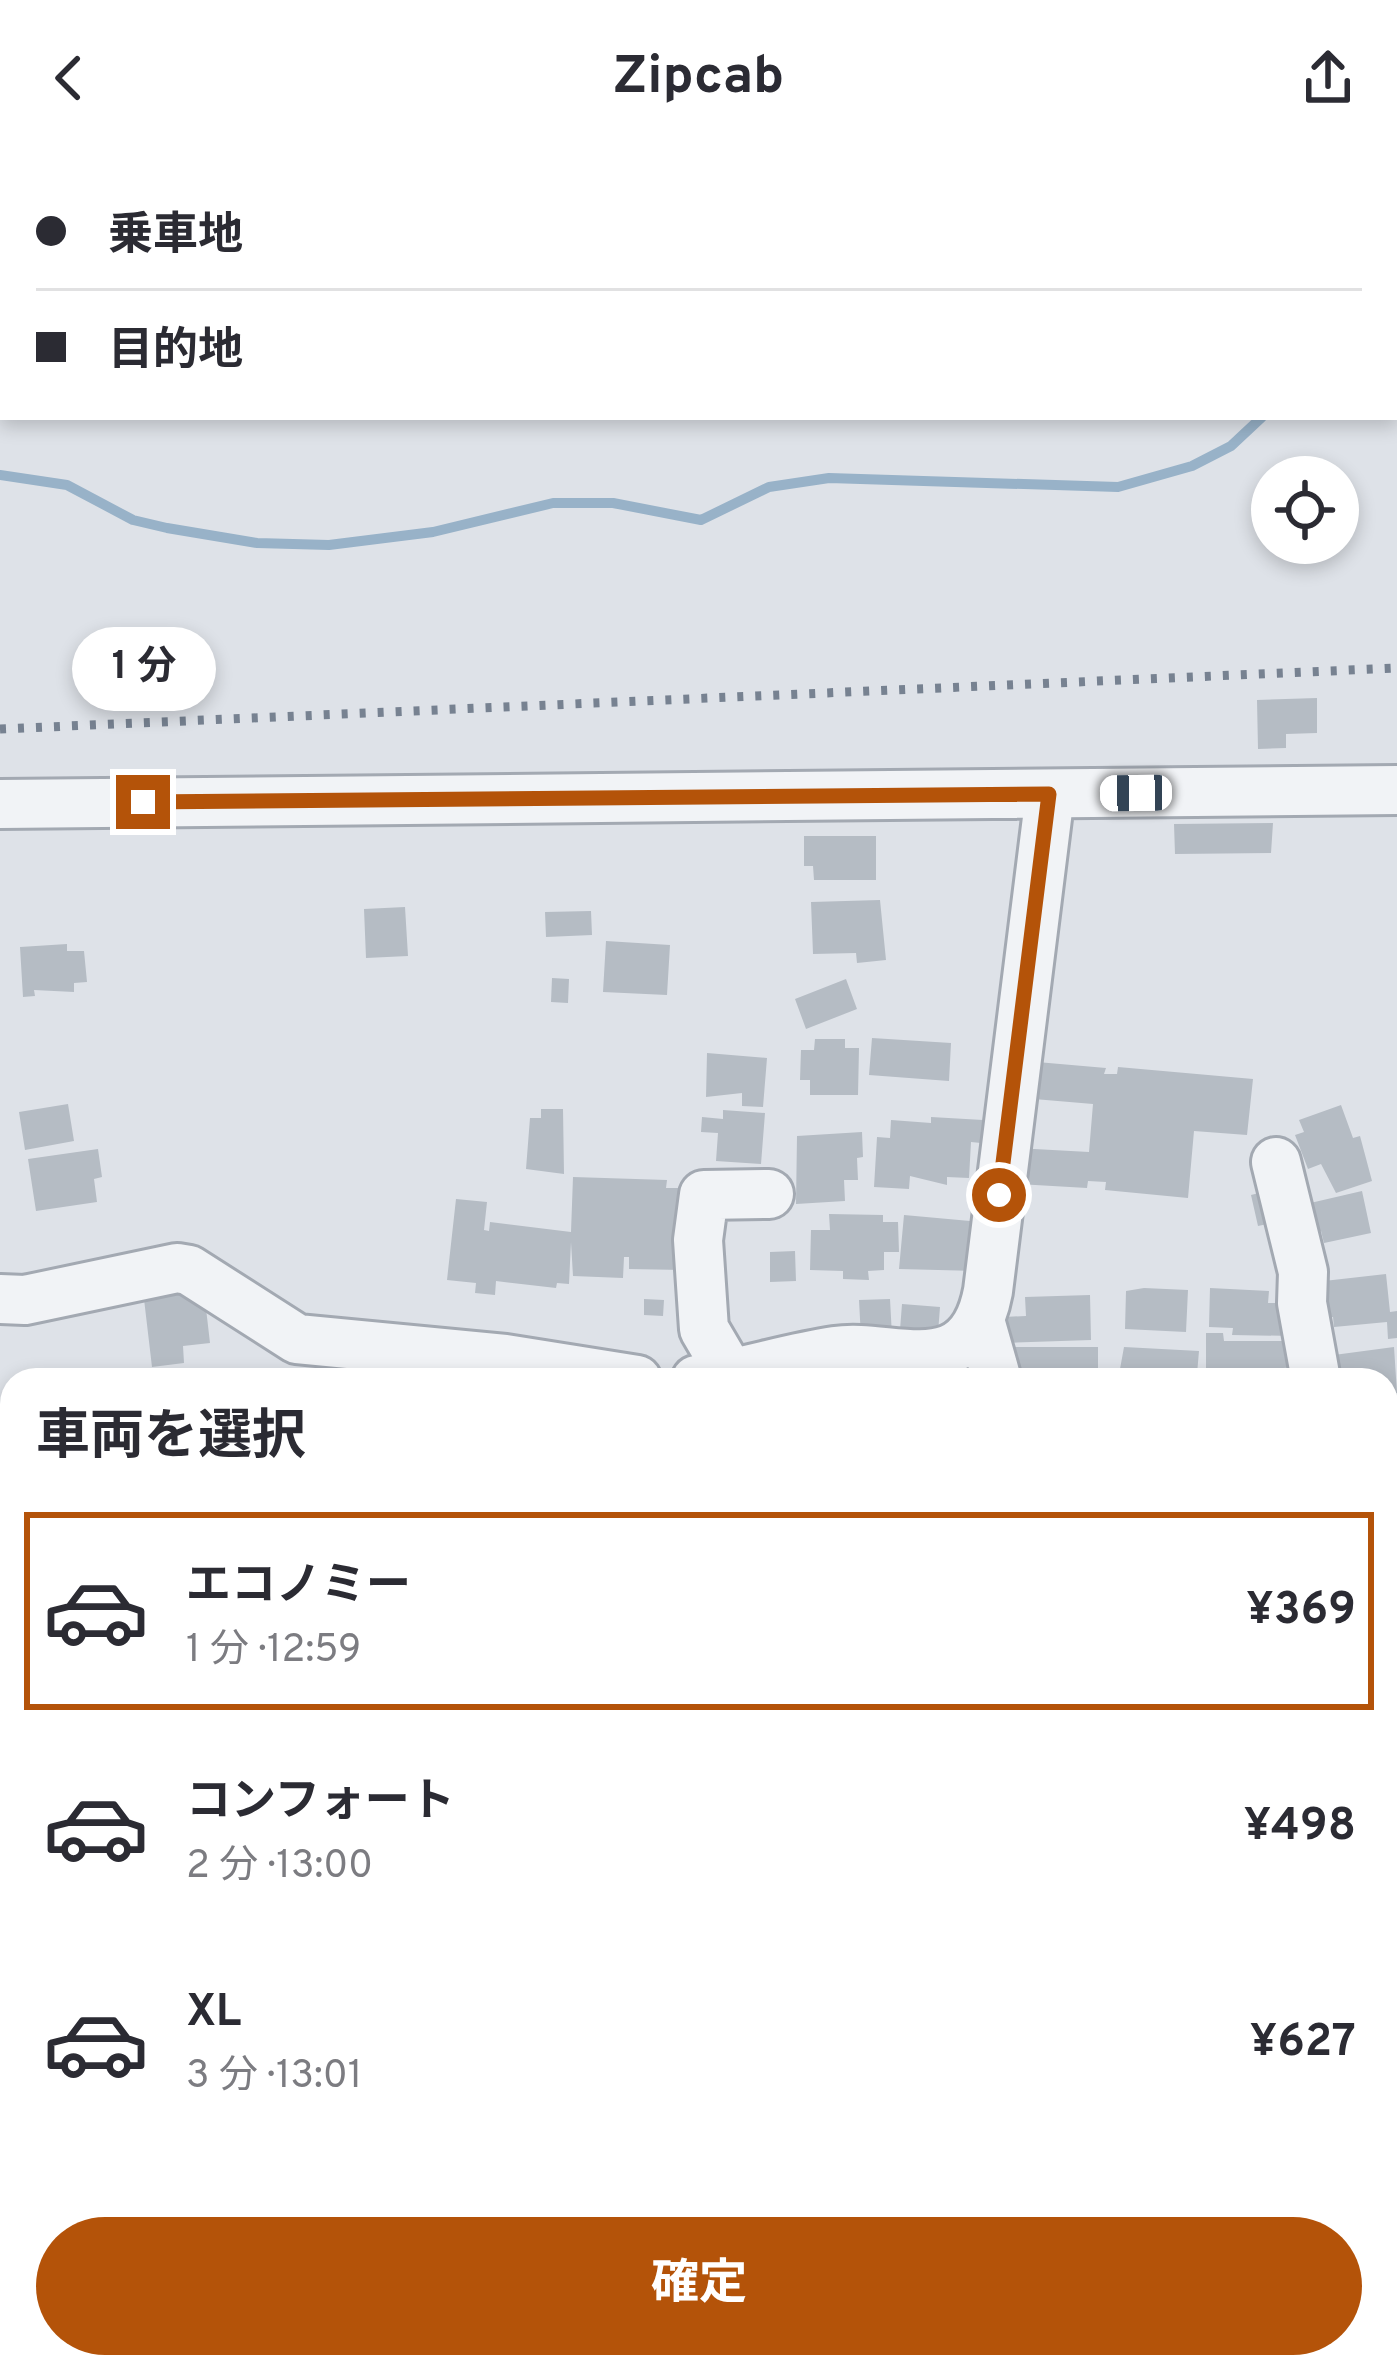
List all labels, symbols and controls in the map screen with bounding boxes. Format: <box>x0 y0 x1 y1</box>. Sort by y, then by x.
text: Zipcab <box>613 44 784 113</box>
icon: back <box>36 45 102 111</box>
icon: share <box>1295 45 1361 111</box>
text: 乗車地 <box>108 209 243 266</box>
text: 目的地 <box>108 324 243 381</box>
map controls <box>1251 456 1359 564</box>
button: locate <box>1251 456 1359 564</box>
callout: 1 分 <box>71 628 215 712</box>
text: 1 分 <box>112 644 176 693</box>
car <box>1100 774 1172 812</box>
route end <box>116 775 170 829</box>
route start <box>972 1168 1026 1222</box>
text: 車両を選択 <box>36 1405 306 1474</box>
icon: car <box>42 1557 150 1665</box>
text: エコノミー <box>186 1559 411 1616</box>
text: ¥369 <box>1246 1583 1356 1640</box>
text: 1 分 · 12:59 <box>186 1627 361 1676</box>
icon: car <box>42 1773 150 1881</box>
text: コンフォート <box>186 1775 455 1832</box>
text: ¥498 <box>1244 1799 1356 1856</box>
text: 2 分 · 13:00 <box>186 1843 373 1892</box>
text: XL <box>186 1985 241 2042</box>
icon: car <box>42 1989 150 2097</box>
text: ¥627 <box>1250 2015 1356 2072</box>
text: 3 分 · 13:01 <box>186 2053 362 2102</box>
button: 確定 <box>36 2217 1362 2355</box>

